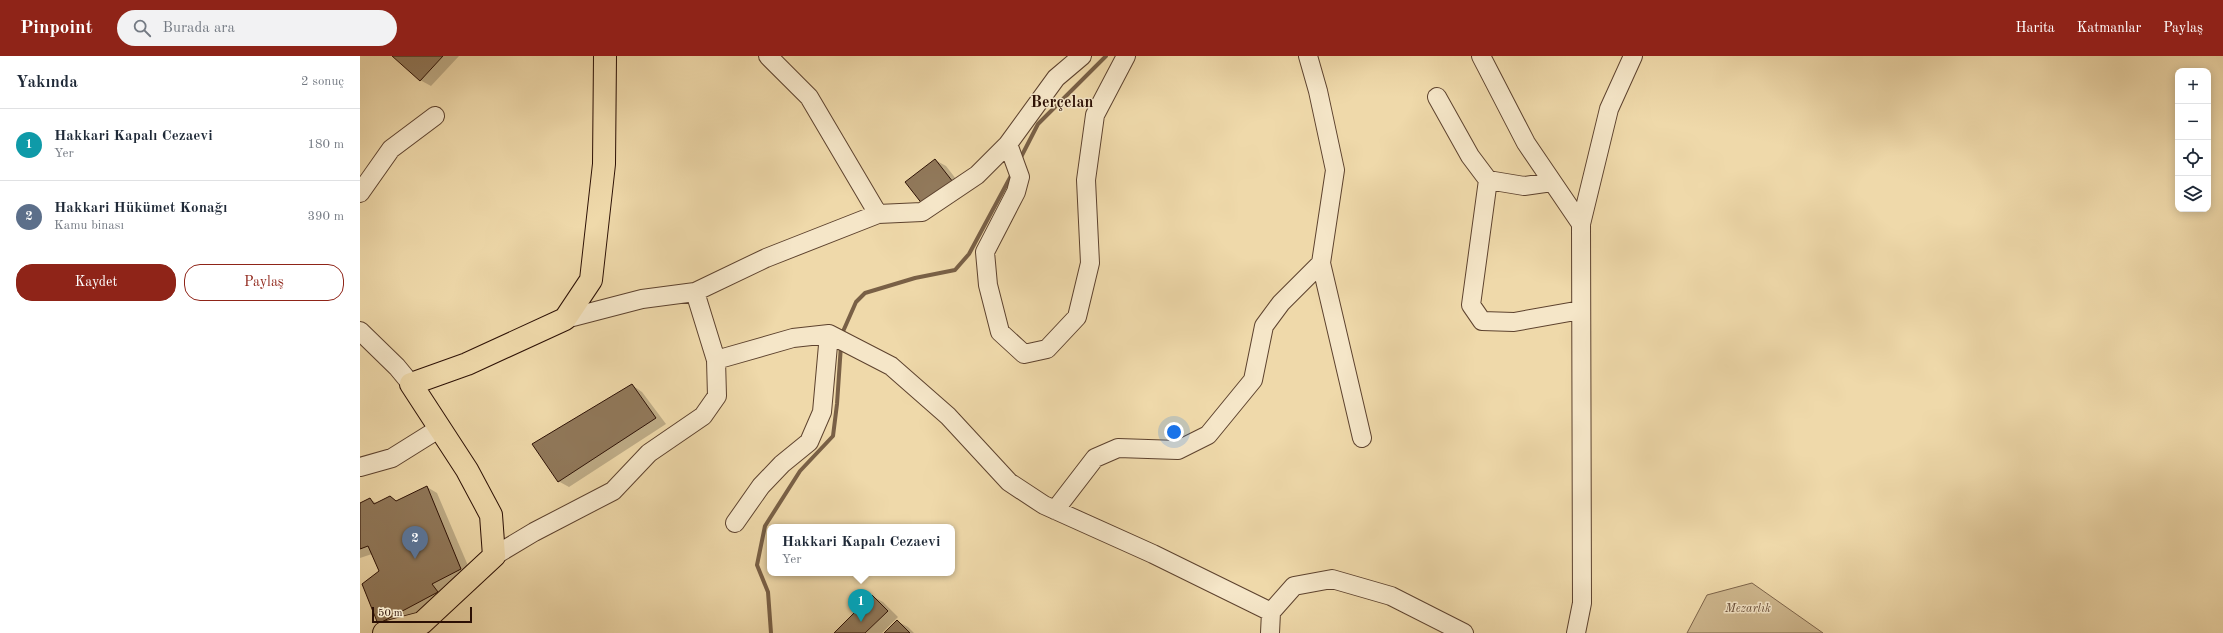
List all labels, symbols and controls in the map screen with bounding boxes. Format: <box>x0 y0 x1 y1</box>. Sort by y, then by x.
search box <box>117 10 397 46</box>
icon: search <box>131 17 153 39</box>
text: Pinpoint <box>20 19 93 38</box>
text: Burada ara <box>163 21 235 36</box>
text: Harita <box>2015 21 2055 35</box>
text: Katmanlar <box>2077 21 2141 35</box>
text: Paylaş <box>2163 21 2203 35</box>
map controls <box>2175 68 2211 212</box>
button: + <box>2175 68 2211 104</box>
text: Yakında <box>16 74 78 91</box>
text: 2 sonuç <box>301 75 344 88</box>
district label: Berçelan <box>1031 95 1094 111</box>
button: − <box>2175 104 2211 140</box>
text: Hakkari Kapalı Cezaevi <box>54 129 213 144</box>
text: 1 <box>25 138 33 151</box>
text: 180 m <box>307 138 344 151</box>
button: locate <box>2175 140 2211 176</box>
text: Yer <box>54 147 74 160</box>
button: layers <box>2175 176 2211 212</box>
text: Hakkari Hükümet Konağı <box>54 201 227 216</box>
text: 2 <box>25 210 33 223</box>
text: 390 m <box>307 210 344 223</box>
text: Kamu binası <box>54 219 124 232</box>
button: Kaydet <box>16 264 176 301</box>
button: Paylaş <box>184 264 344 301</box>
your location <box>1164 422 1184 442</box>
popup <box>767 524 955 576</box>
pin: 2 <box>402 526 428 559</box>
text: Hakkari Kapalı Cezaevi <box>782 535 940 550</box>
text: Yer <box>782 553 801 566</box>
pin: 1 <box>848 589 874 622</box>
park label: Mezarlık <box>1724 603 1771 615</box>
scale bar <box>372 605 472 624</box>
text: 50 m <box>378 608 403 619</box>

